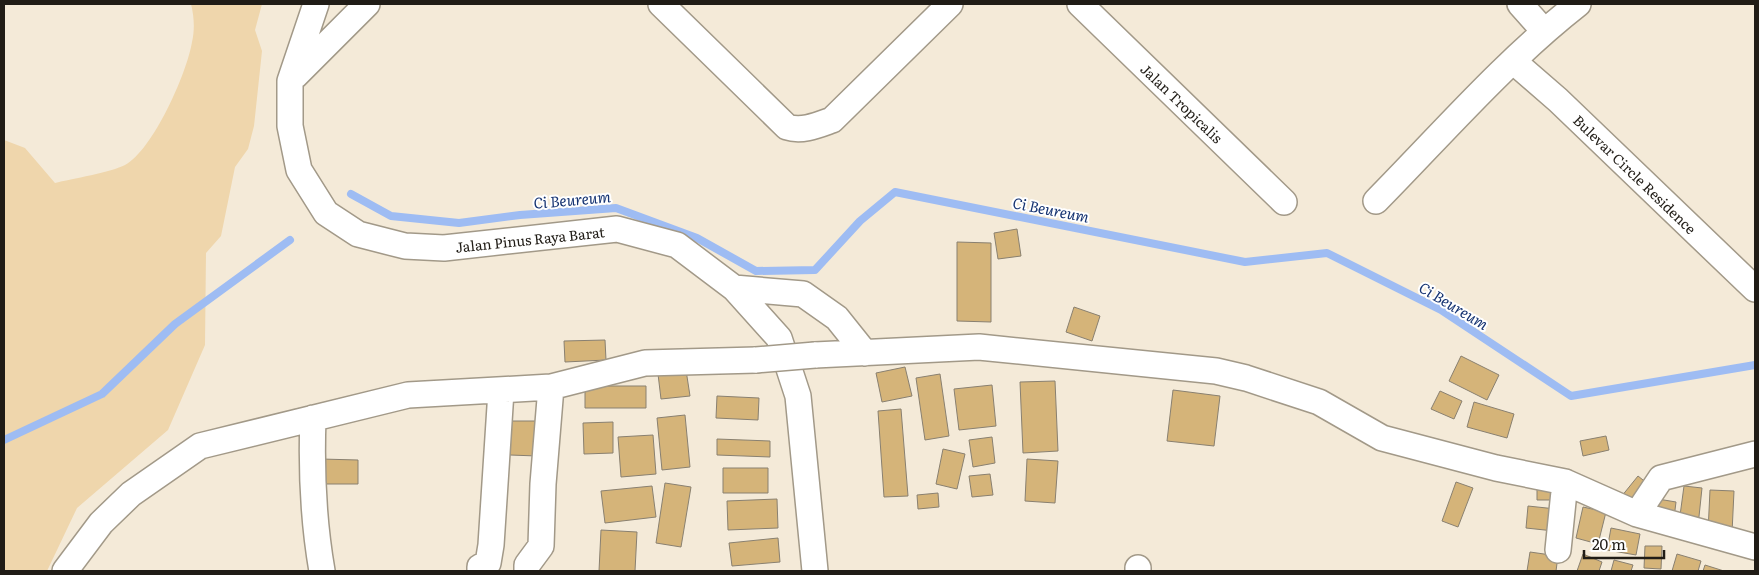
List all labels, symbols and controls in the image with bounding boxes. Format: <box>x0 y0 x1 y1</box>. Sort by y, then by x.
street label: Jalan Tropicalis <box>1137 59 1227 147</box>
street label: Bulevar Circle Residence <box>1569 110 1701 238</box>
water label: Ci Beureum <box>532 184 612 214</box>
water label: Ci Beureum <box>1011 190 1091 228</box>
street label: Jalan Pinus Raya Barat <box>454 221 606 257</box>
water label: Ci Beureum <box>1415 275 1493 335</box>
scale bar <box>1584 528 1664 560</box>
text: 20 m <box>1592 532 1626 555</box>

